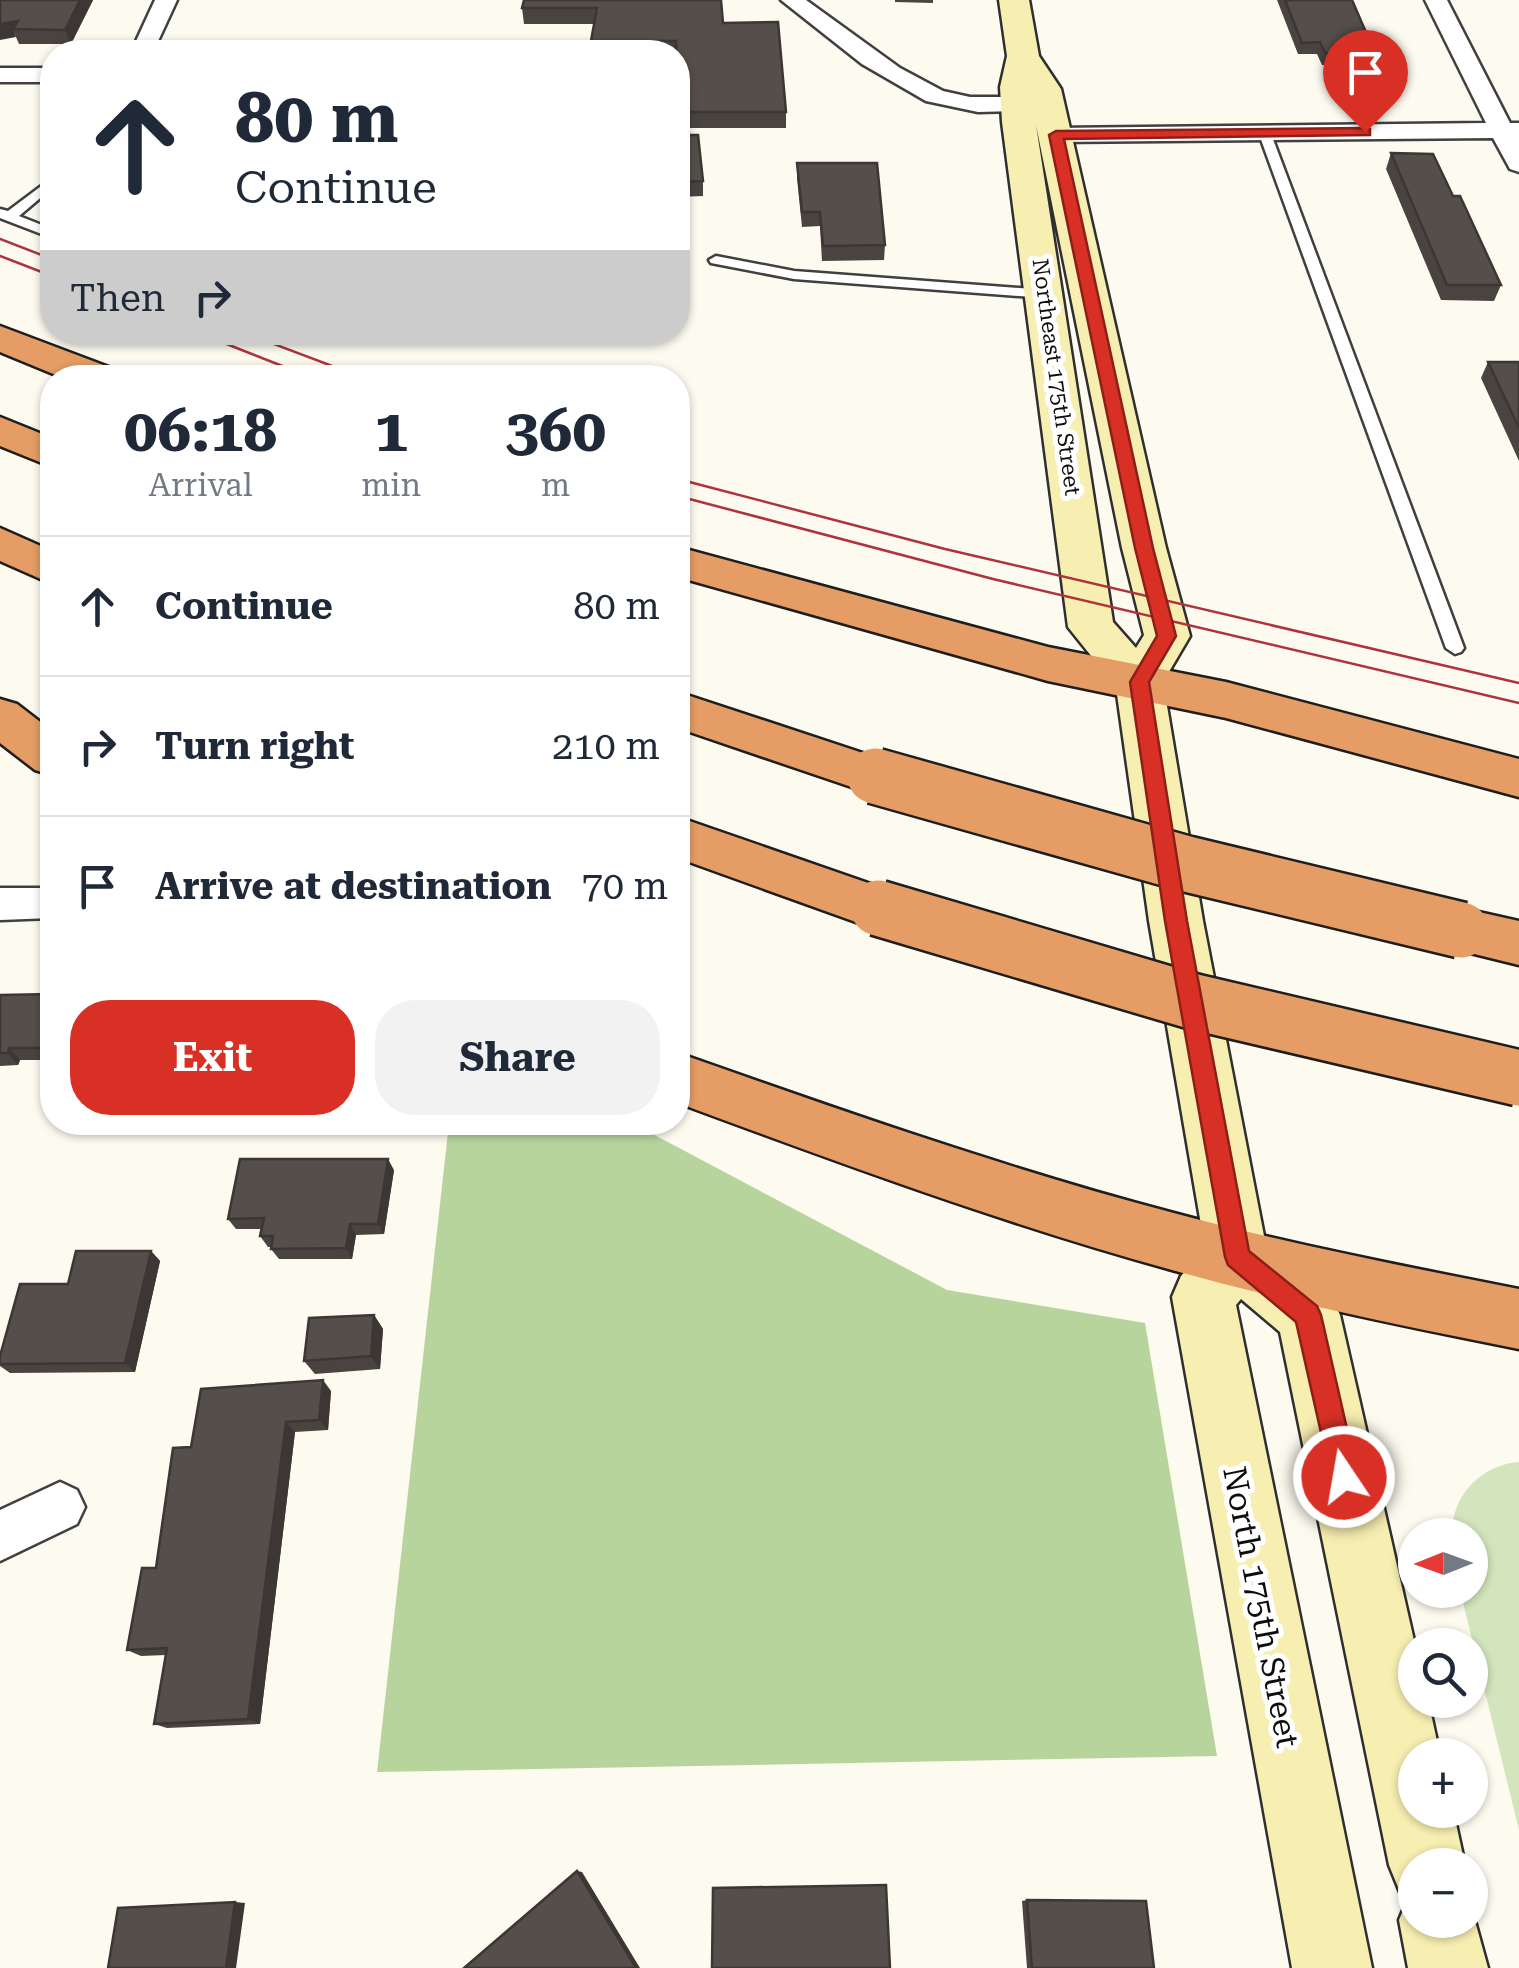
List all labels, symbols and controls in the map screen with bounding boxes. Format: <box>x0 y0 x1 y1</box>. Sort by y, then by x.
pin <box>1323 30 1408 133</box>
icon: arrive <box>1338 45 1393 100</box>
text: 80 m <box>235 77 399 159</box>
icon: ahead <box>70 80 200 210</box>
text: Continue <box>235 161 437 214</box>
street label: Northeast 175th Street <box>1028 257 1086 497</box>
icon: right <box>185 270 240 325</box>
text: Then <box>70 276 165 320</box>
text: 06:18 <box>124 395 277 466</box>
text: 1 <box>374 395 408 466</box>
text: 360 <box>505 395 606 466</box>
text: Arrival <box>149 466 253 504</box>
text: min <box>361 466 421 504</box>
text: m <box>541 466 570 504</box>
icon: ahead <box>70 579 125 634</box>
text: Continue <box>155 584 333 628</box>
text: 80 m <box>573 584 660 628</box>
icon: right <box>70 719 125 774</box>
text: Turn right <box>155 724 354 768</box>
text: 210 m <box>552 724 660 768</box>
icon: arrive <box>70 859 125 914</box>
text: Arrive at destination <box>155 864 551 908</box>
text: 70 m <box>581 864 668 908</box>
button: Exit <box>70 1000 355 1115</box>
button: Share <box>375 1000 660 1115</box>
position arrow <box>1292 1425 1396 1529</box>
street label: North 175th Street <box>1215 1463 1307 1751</box>
north arrow <box>1398 1518 1488 1608</box>
map controls <box>1398 1518 1488 1938</box>
button: search <box>1398 1628 1488 1718</box>
button: + <box>1398 1738 1488 1828</box>
button: − <box>1398 1848 1488 1938</box>

